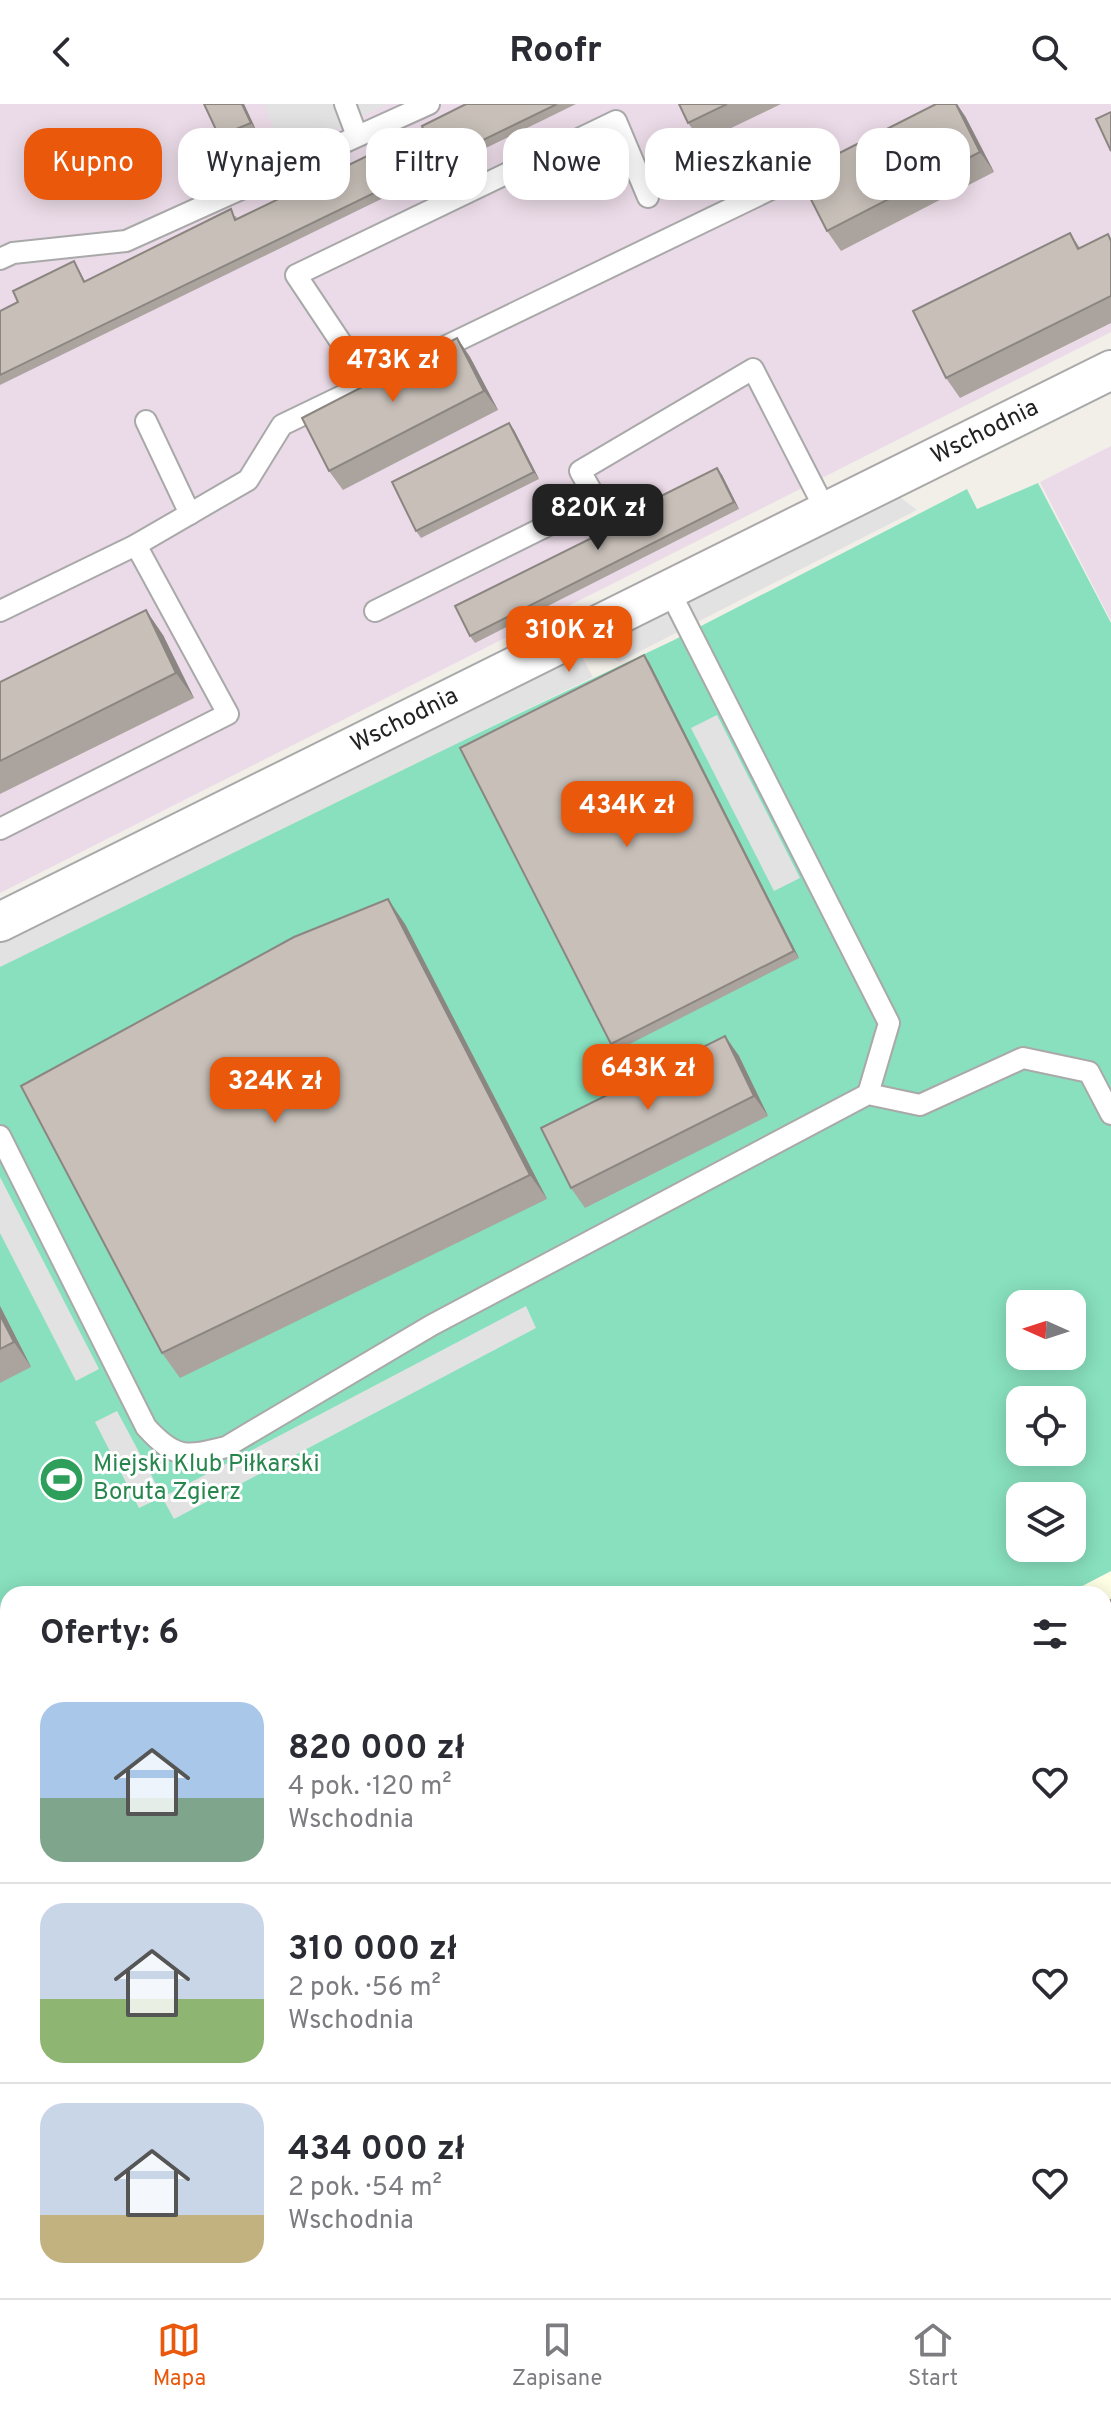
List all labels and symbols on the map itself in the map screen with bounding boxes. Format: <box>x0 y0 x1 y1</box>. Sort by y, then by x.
pin: 473K zł <box>319 336 467 404</box>
street label: Wschodnia <box>926 393 1044 472</box>
pin: 820K zł <box>524 484 672 552</box>
pin: 310K zł <box>495 606 643 674</box>
street label: Wschodnia <box>346 682 463 760</box>
pin: 434K zł <box>553 781 701 849</box>
pin: 643K zł <box>574 1044 722 1112</box>
pin: 324K zł <box>201 1057 349 1125</box>
north arrow <box>1006 1290 1086 1370</box>
place label: Miejski Klub Piłkarski Boruta Zgierz <box>93 1450 320 1508</box>
sports icon: Miejski Klub Piłkarski Boruta Zgierz <box>38 1455 86 1503</box>

